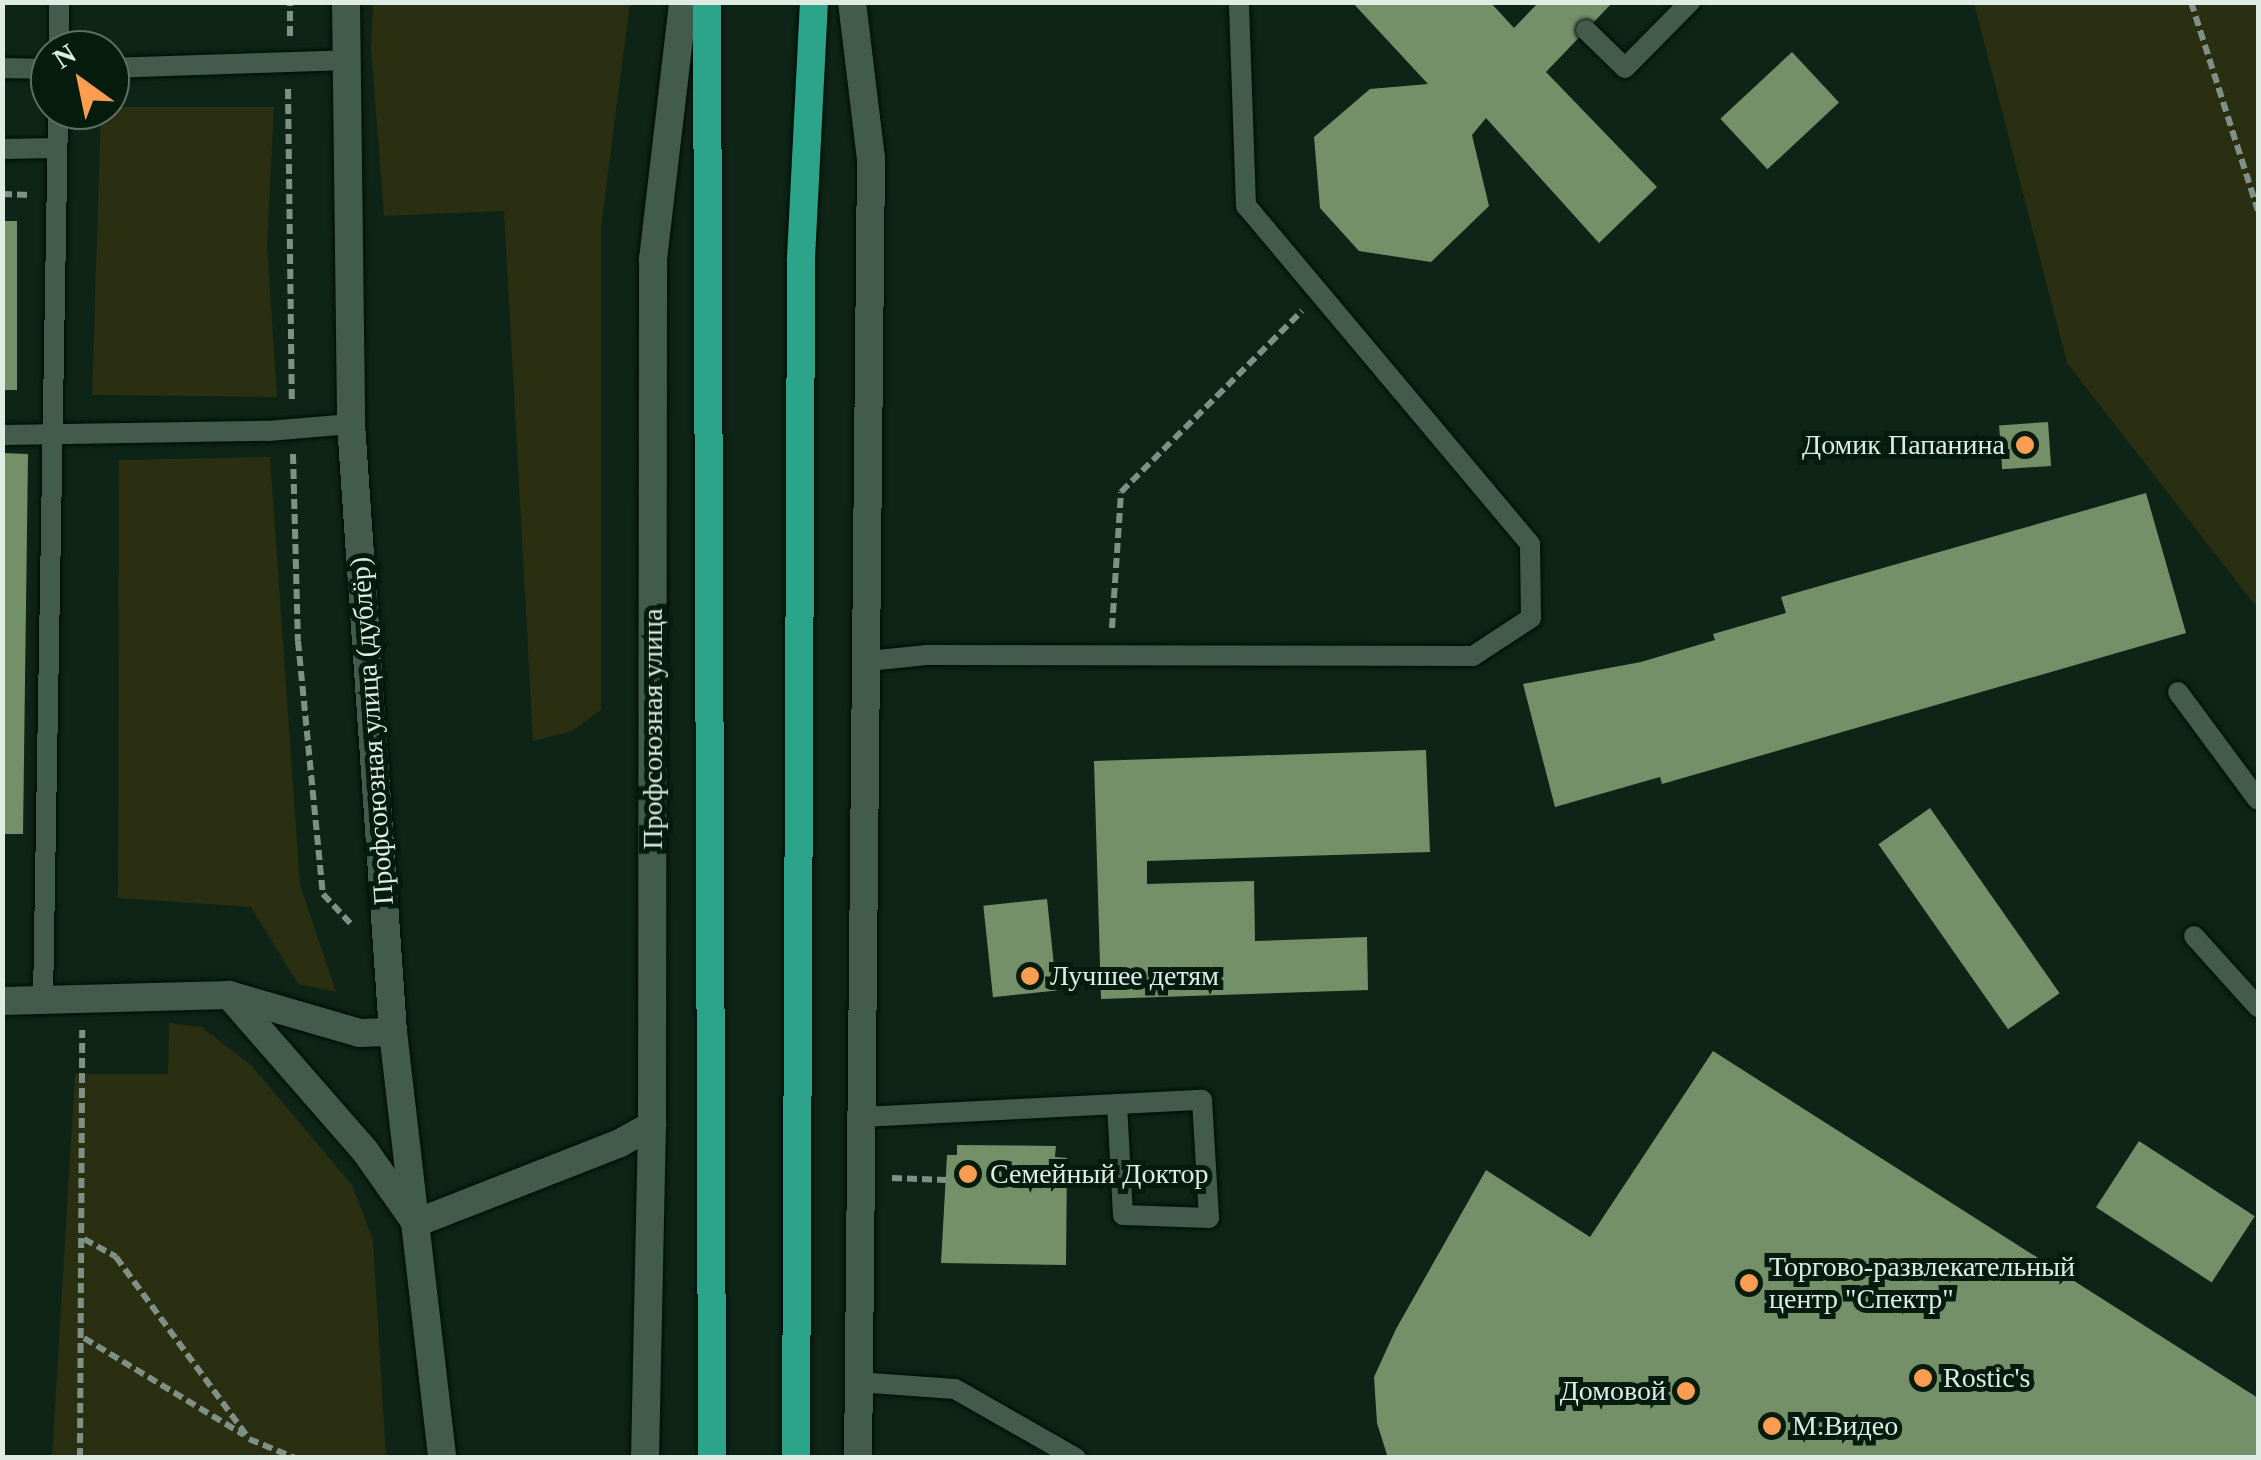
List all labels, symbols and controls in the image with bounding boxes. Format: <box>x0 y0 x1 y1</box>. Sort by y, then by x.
north arrow <box>30 30 130 130</box>
text: N <box>48 38 81 75</box>
place label: Домик Папанина <box>1802 428 2005 462</box>
marker: Домик Папанина <box>2014 434 2036 456</box>
street label: Профсоюзная улица (дублёр) <box>343 556 401 906</box>
street label: Профсоюзная улица <box>636 608 670 850</box>
place label: Лучшее детям <box>1050 959 1219 993</box>
marker: Лучшее детям <box>1019 965 1041 987</box>
place label: Семейный Доктор <box>990 1157 1209 1191</box>
marker: Семейный Доктор <box>955 1161 981 1187</box>
place label: Торгово-развлекательный центр "Спектр" <box>1769 1250 2075 1316</box>
marker: Торгово-развлекательный центр "Спектр" <box>1738 1272 1760 1294</box>
place label: Rostic's <box>1943 1361 2030 1395</box>
marker: Rostic's <box>1912 1367 1934 1389</box>
place label: Домовой <box>1560 1374 1666 1408</box>
marker: Домовой <box>1675 1380 1697 1402</box>
place label: М.Видео <box>1792 1409 1898 1443</box>
marker: М.Видео <box>1761 1415 1783 1437</box>

